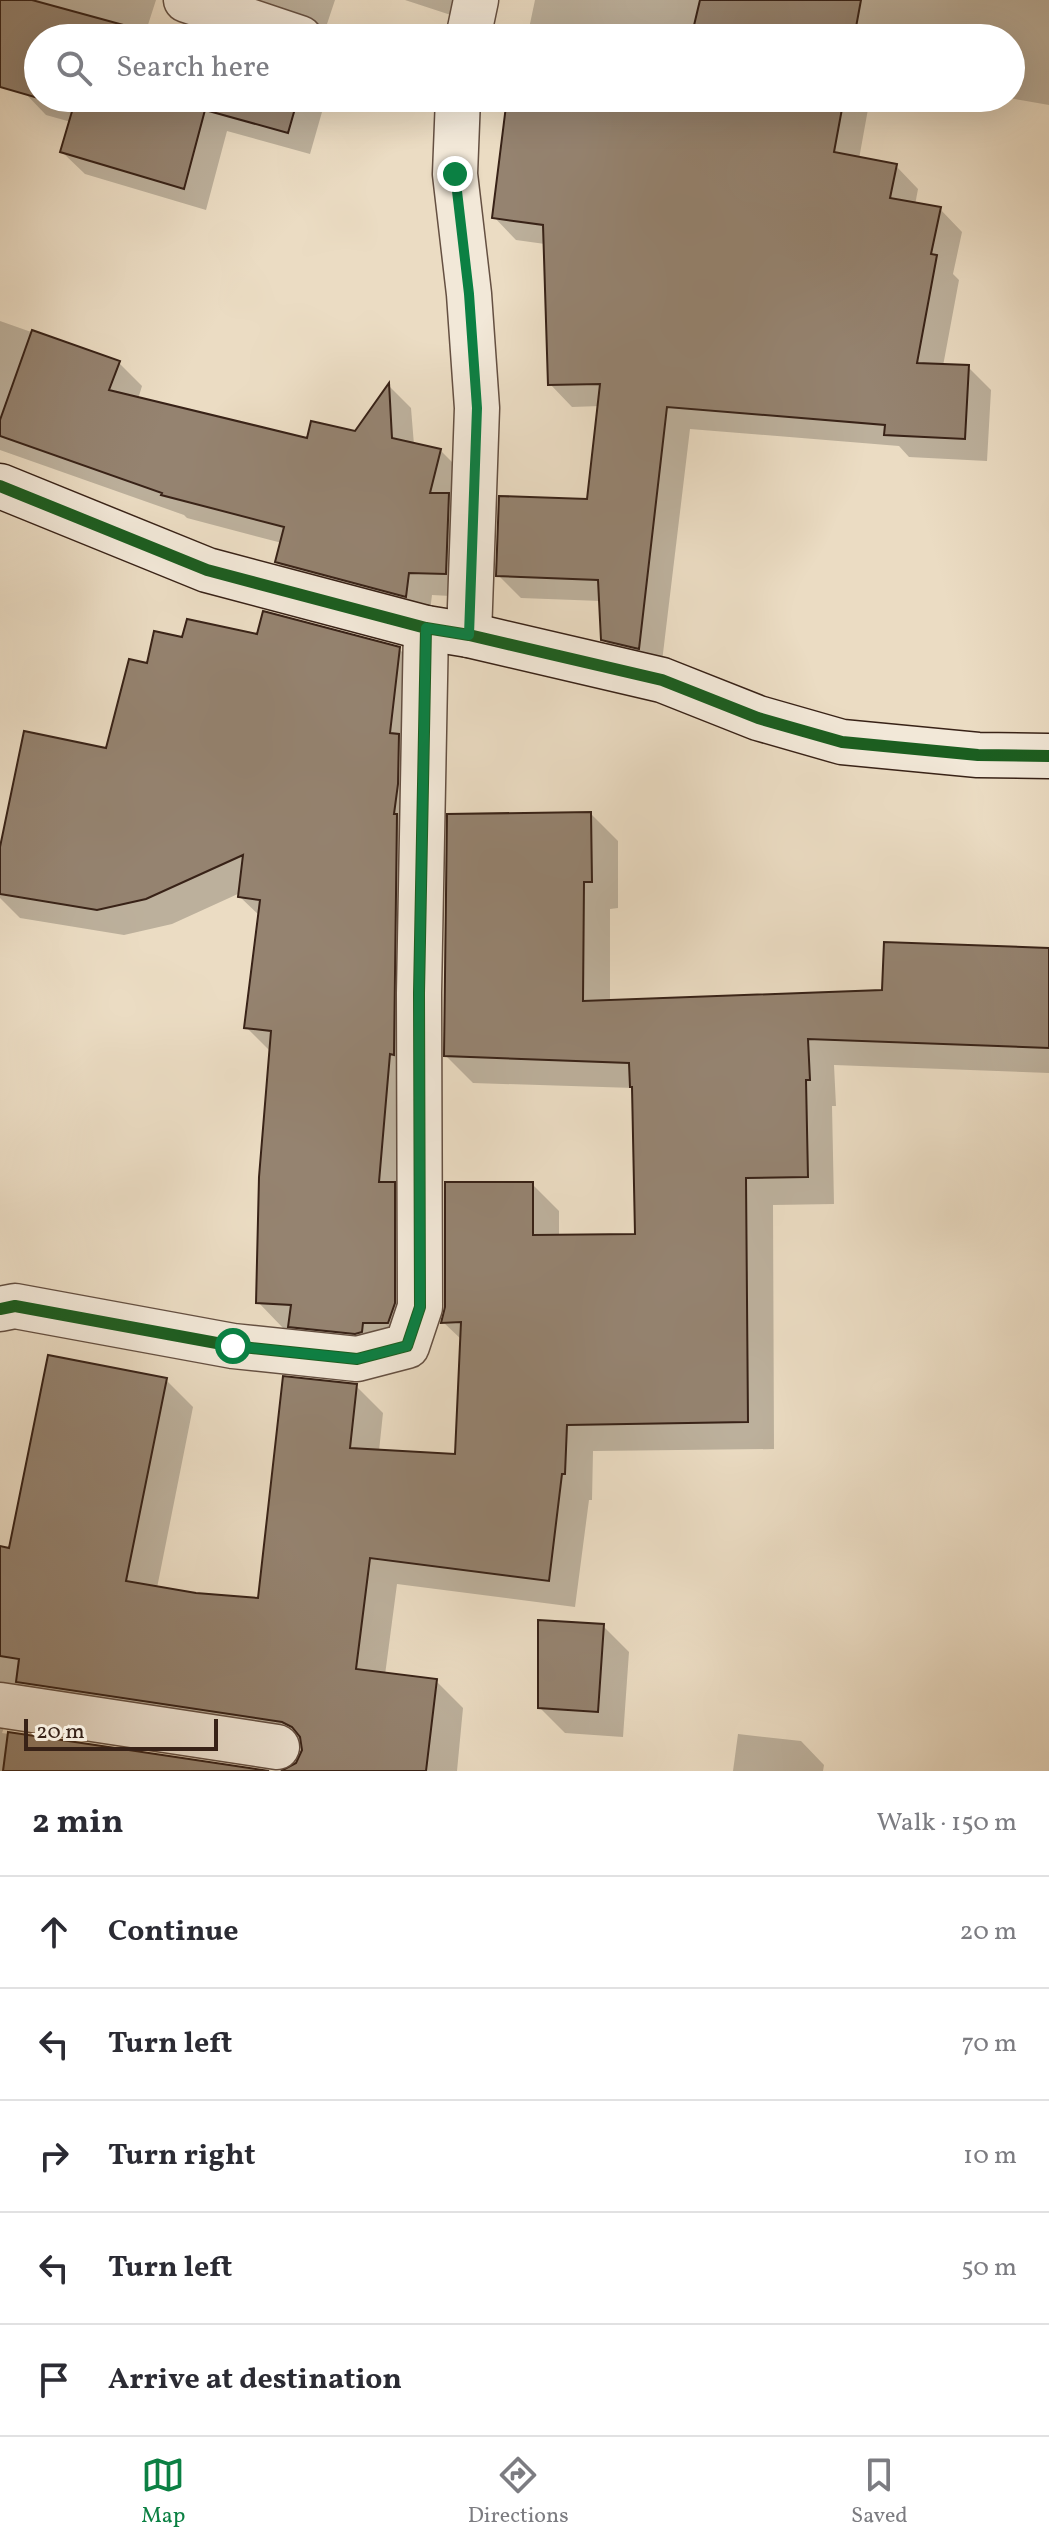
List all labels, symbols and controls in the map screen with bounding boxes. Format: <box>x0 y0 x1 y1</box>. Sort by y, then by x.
search box <box>24 24 1025 112</box>
icon: search <box>52 46 96 90</box>
text: Search here <box>116 47 270 89</box>
route end <box>437 156 473 192</box>
route start <box>215 1328 251 1364</box>
scale bar <box>24 1715 218 1751</box>
text: 20 m <box>36 1717 85 1748</box>
text: 2 min <box>32 1800 124 1847</box>
text: Walk · 150 m <box>876 1805 1017 1841</box>
icon: ahead <box>32 1910 76 1954</box>
text: Continue <box>108 1911 239 1953</box>
text: 20 m <box>959 1914 1017 1950</box>
icon: left <box>32 2022 76 2066</box>
text: Turn left <box>108 2023 232 2065</box>
text: 70 m <box>962 2026 1017 2062</box>
icon: right <box>32 2134 76 2178</box>
text: Turn right <box>108 2135 256 2177</box>
text: 10 m <box>963 2138 1017 2174</box>
icon: left <box>32 2246 76 2290</box>
text: Turn left <box>108 2247 232 2289</box>
text: 50 m <box>961 2250 1017 2286</box>
icon: arrive <box>32 2358 76 2402</box>
text: Arrive at destination <box>108 2359 402 2401</box>
tab: Map <box>141 2453 185 2532</box>
tab: Directions <box>468 2453 569 2532</box>
tab: Saved <box>851 2453 908 2532</box>

